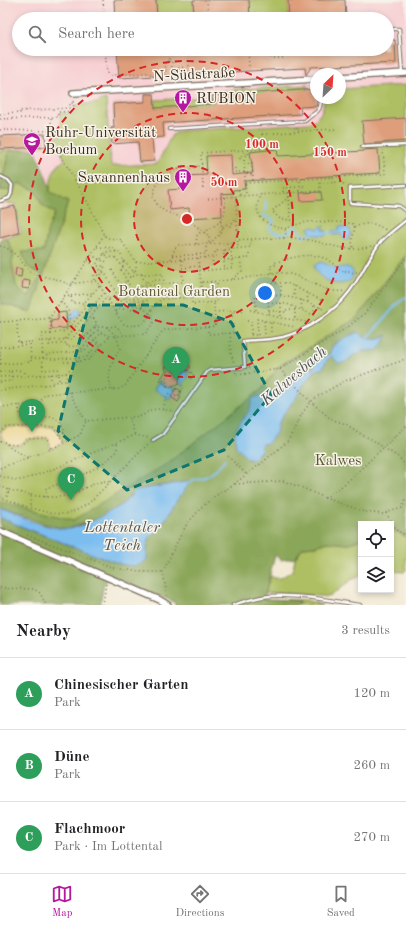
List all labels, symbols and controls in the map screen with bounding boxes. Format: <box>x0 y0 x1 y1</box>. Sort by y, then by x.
search box <box>12 12 394 56</box>
icon: search <box>26 23 48 45</box>
text: Search here <box>58 27 135 42</box>
street label: N-Südstraße <box>153 66 236 85</box>
north arrow <box>310 68 346 104</box>
building icon: RUBION <box>173 88 193 113</box>
place label: RUBION <box>196 92 257 107</box>
place label: Ruhr-Universität Bochum <box>45 126 156 158</box>
school or university icon: Ruhr-Universität Bochum <box>22 131 42 156</box>
text: 100 m <box>245 139 279 151</box>
text: 150 m <box>313 146 347 159</box>
building icon: Savannenhaus <box>173 167 193 192</box>
place label: Savannenhaus <box>78 171 170 186</box>
text: 50 m <box>211 176 238 189</box>
centre of rings <box>180 212 194 226</box>
your location <box>255 283 275 303</box>
park label: Botanical Garden <box>118 285 230 300</box>
water label: Kalwesbach <box>258 344 330 410</box>
pin: A <box>163 347 189 380</box>
pin: B <box>19 399 45 432</box>
park label: Kalwes <box>314 454 362 469</box>
pin: C <box>58 467 84 500</box>
water label: Lottentaler Teich <box>83 520 161 554</box>
map controls <box>358 521 394 593</box>
button: locate <box>358 521 394 557</box>
button: layers <box>358 557 394 593</box>
text: Nearby <box>16 623 71 640</box>
text: 3 results <box>341 624 390 637</box>
text: Chinesischer Garten <box>54 678 189 693</box>
text: A <box>24 687 34 700</box>
text: 120 m <box>353 687 390 700</box>
text: Park <box>54 696 81 709</box>
text: Düne <box>54 750 89 765</box>
text: B <box>24 759 34 772</box>
text: 260 m <box>353 759 390 772</box>
text: Park <box>54 768 81 781</box>
text: Flachmoor <box>54 822 125 837</box>
text: C <box>25 831 33 844</box>
text: 270 m <box>353 831 390 844</box>
text: Park · Im Lottental <box>54 840 163 853</box>
tab: Map <box>51 883 73 921</box>
tab: Directions <box>176 883 224 921</box>
tab: Saved <box>327 883 355 921</box>

